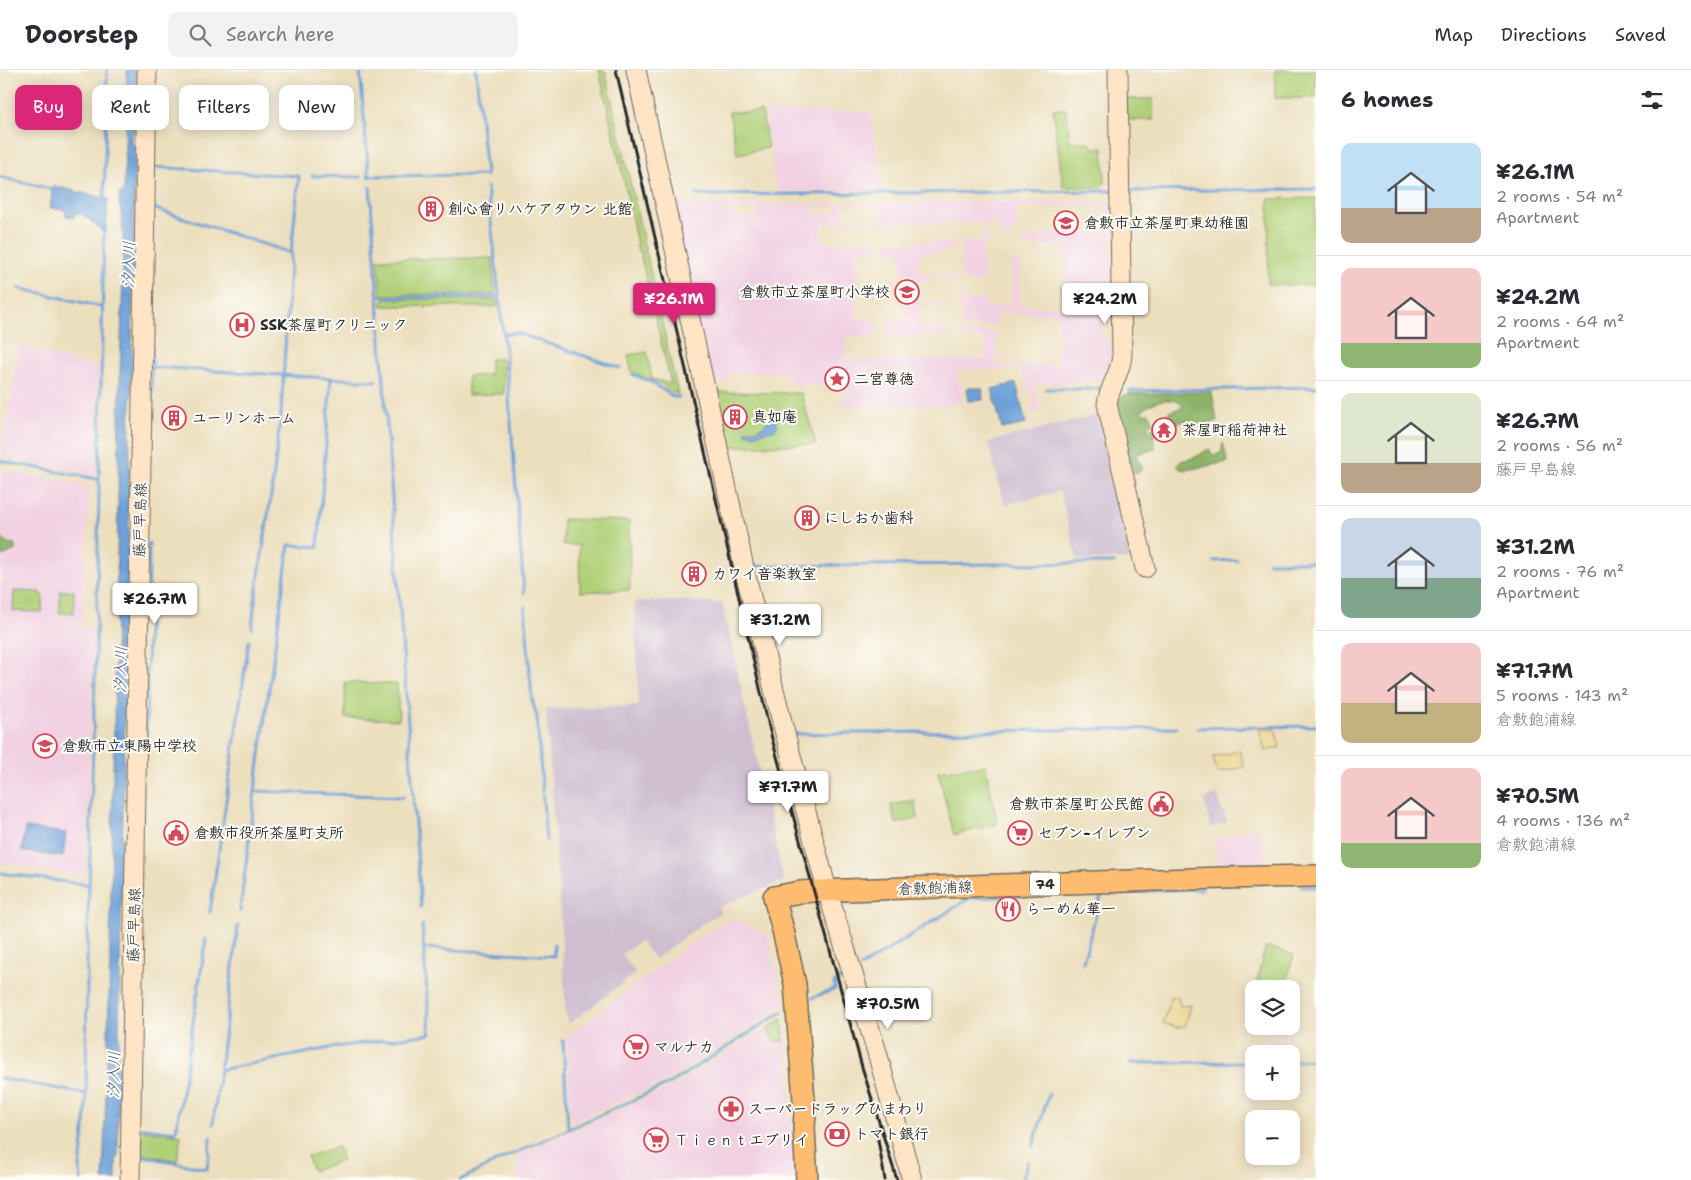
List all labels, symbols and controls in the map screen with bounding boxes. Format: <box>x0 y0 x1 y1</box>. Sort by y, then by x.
search box <box>168 12 518 57</box>
text: Doorstep <box>25 19 138 51</box>
icon: search <box>186 21 214 49</box>
text: Search here <box>226 22 335 47</box>
text: Map <box>1435 23 1473 47</box>
text: Directions <box>1501 23 1587 47</box>
text: Saved <box>1615 23 1666 47</box>
chip: Buy <box>15 85 82 130</box>
chip: Rent <box>92 85 169 130</box>
chip: Filters <box>179 85 269 130</box>
chip: New <box>279 85 354 130</box>
text: 6 homes <box>1341 86 1433 114</box>
icon: filters <box>1638 86 1666 114</box>
text: ¥26.1M <box>1496 158 1574 186</box>
icon: home <box>1381 163 1441 223</box>
text: 2 rooms · 54 m² <box>1496 186 1623 207</box>
building icon: 創心會リハケアタウン 北館 <box>418 196 444 222</box>
place label: 創心會リハケアタウン 北館 <box>448 199 633 219</box>
text: Apartment <box>1496 207 1579 228</box>
school or university icon: 倉敷市立茶屋町東幼稚園 <box>1053 210 1079 236</box>
place label: 倉敷市立茶屋町東幼稚園 <box>1084 213 1249 233</box>
water label: 汐入川 <box>118 241 139 289</box>
school or university icon: 倉敷市立茶屋町小学校 <box>894 279 920 305</box>
pin: ¥26.1M <box>633 282 715 325</box>
place label: 倉敷市立茶屋町小学校 <box>740 282 890 302</box>
pin: ¥24.2M <box>1064 282 1146 325</box>
text: ¥24.2M <box>1496 283 1580 311</box>
text: ¥26.1M <box>644 288 704 309</box>
text: ¥24.2M <box>1073 288 1137 309</box>
icon: home <box>1381 288 1441 348</box>
text: 2 rooms · 64 m² <box>1496 311 1624 332</box>
hospital icon: SSK茶屋町クリニック <box>229 312 255 338</box>
place label: SSK茶屋町クリニック <box>260 315 407 335</box>
text: Apartment <box>1496 332 1579 353</box>
place icon: 二宮尊徳 <box>824 366 850 392</box>
place label: 二宮尊徳 <box>854 369 914 389</box>
building icon: 真如庵 <box>722 404 748 430</box>
building icon: ユーリンホーム <box>161 405 187 431</box>
place label: 真如庵 <box>752 407 797 427</box>
text: ¥26.7M <box>1496 407 1579 435</box>
place label: ユーリンホーム <box>192 408 296 428</box>
icon: home <box>1381 413 1441 473</box>
temple icon: 茶屋町稲荷神社 <box>1151 417 1177 443</box>
place label: 茶屋町稲荷神社 <box>1182 420 1287 440</box>
text: 2 rooms · 56 m² <box>1496 435 1623 456</box>
text: 藤戸早島線 <box>1496 459 1576 480</box>
street label: 藤戸早島線 <box>129 482 151 558</box>
building icon: にしおか歯科 <box>794 505 820 531</box>
place label: にしおか歯科 <box>824 508 914 528</box>
text: ¥31.2M <box>1496 533 1575 561</box>
icon: home <box>1381 538 1441 598</box>
building icon: カワイ音楽教室 <box>681 561 707 587</box>
text: 2 rooms · 76 m² <box>1496 561 1624 582</box>
place label: カワイ音楽教室 <box>712 564 817 584</box>
pin: ¥26.7M <box>114 582 196 625</box>
text: Apartment <box>1496 582 1579 603</box>
text: ¥26.7M <box>123 588 187 609</box>
pin: ¥31.2M <box>739 604 821 646</box>
text: ¥31.2M <box>750 609 810 630</box>
water label: 汐入川 <box>110 646 131 694</box>
text: ¥71.7M <box>1496 657 1573 685</box>
icon: home <box>1381 663 1441 723</box>
text: 5 rooms · 143 m² <box>1496 685 1628 706</box>
text: 倉敷飽浦線 <box>1496 709 1576 730</box>
school or university icon: 倉敷市立東陽中学校 <box>32 733 58 759</box>
place label: 倉敷市立東陽中学校 <box>62 736 197 756</box>
pin: ¥71.7M <box>747 770 829 813</box>
text: ¥71.7M <box>759 776 817 797</box>
text: ¥70.5M <box>1496 782 1579 810</box>
icon: home <box>1381 788 1441 848</box>
public building icon: 倉敷市茶屋町公民館 <box>1148 791 1174 817</box>
place label: 倉敷市茶屋町公民館 <box>1009 794 1144 814</box>
text: 4 rooms · 136 m² <box>1496 810 1630 831</box>
public building icon: 倉敷市役所茶屋町支所 <box>163 820 189 846</box>
supermarket icon: セブン-イレブン <box>1007 820 1033 846</box>
place label: 倉敷市役所茶屋町支所 <box>194 823 344 843</box>
place label: セブン-イレブン <box>1038 823 1151 843</box>
text: 倉敷飽浦線 <box>1496 834 1576 855</box>
road number: 74 <box>1030 872 1060 896</box>
street label: 倉敷飽浦線 <box>897 877 973 899</box>
street label: 藤戸早島線 <box>123 887 145 963</box>
restaurant icon: らーめん華一 <box>995 896 1021 922</box>
place label: らーめん華一 <box>1026 899 1116 919</box>
map controls <box>1245 980 1300 1165</box>
button: layers <box>1245 980 1300 1035</box>
pin: ¥70.5M <box>847 988 929 1030</box>
text: ¥70.5M <box>856 993 920 1014</box>
supermarket icon: マルナカ <box>623 1034 649 1060</box>
place label: マルナカ <box>654 1037 714 1057</box>
button: + <box>1245 1045 1300 1100</box>
water label: 汐入川 <box>103 1051 124 1099</box>
pharmacy icon: スーパードラッグひまわり <box>718 1096 744 1122</box>
place label: スーパードラッグひまわり <box>748 1099 927 1119</box>
button: − <box>1245 1110 1300 1165</box>
bank icon: トマト銀行 <box>824 1121 850 1147</box>
place label: トマト銀行 <box>854 1124 929 1144</box>
supermarket icon: Ｔｉｅｎｔエブリイ <box>643 1127 669 1153</box>
place label: Ｔｉｅｎｔエブリイ <box>674 1130 809 1150</box>

